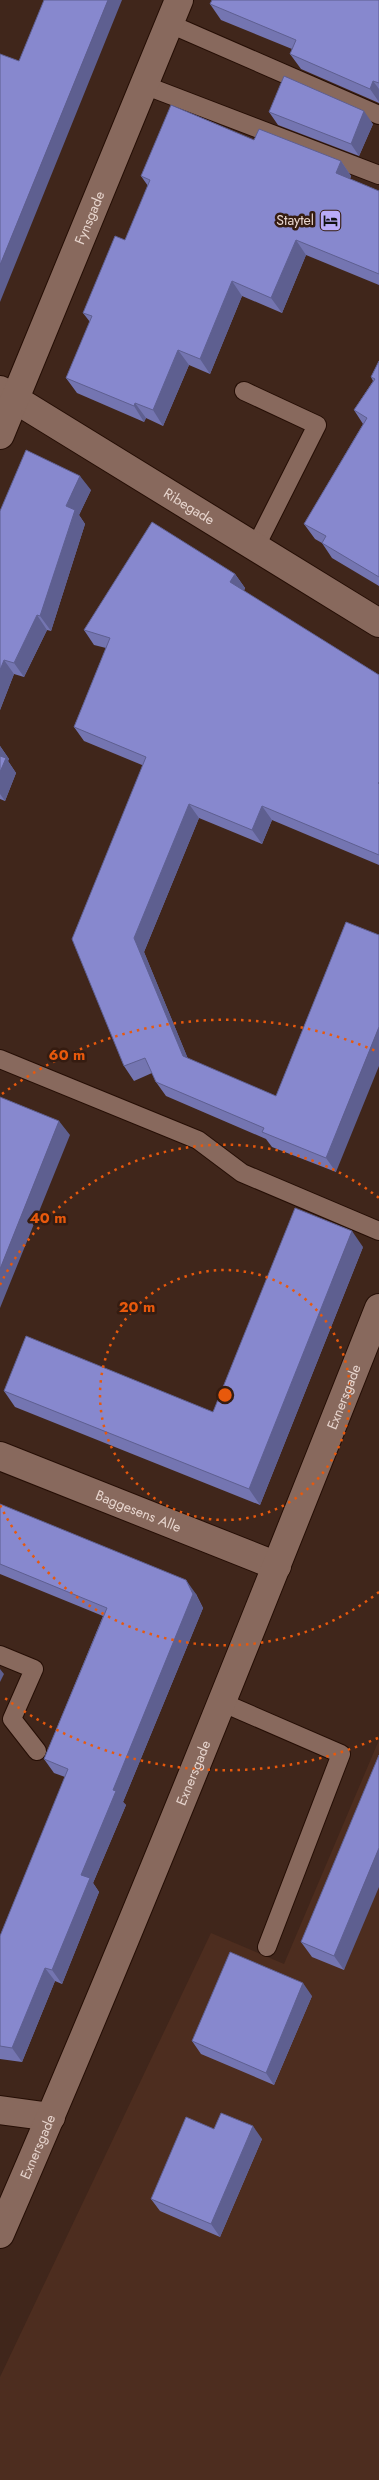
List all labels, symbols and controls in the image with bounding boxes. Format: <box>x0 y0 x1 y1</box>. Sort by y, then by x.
street label: Fynsgade <box>70 188 109 247</box>
hotel icon: Staytel <box>318 208 342 232</box>
place label: Staytel <box>276 210 314 230</box>
street label: Ribegade <box>160 483 218 530</box>
text: 60 m <box>49 1044 85 1066</box>
text: 40 m <box>29 1207 67 1229</box>
text: 20 m <box>119 1296 155 1318</box>
street label: Exnersgade <box>322 1361 366 1432</box>
centre of rings <box>216 1386 234 1404</box>
street label: Baggesens Alle <box>93 1485 184 1537</box>
street label: Exnersgade <box>171 1737 215 1808</box>
street label: Exnersgade <box>15 2111 60 2182</box>

